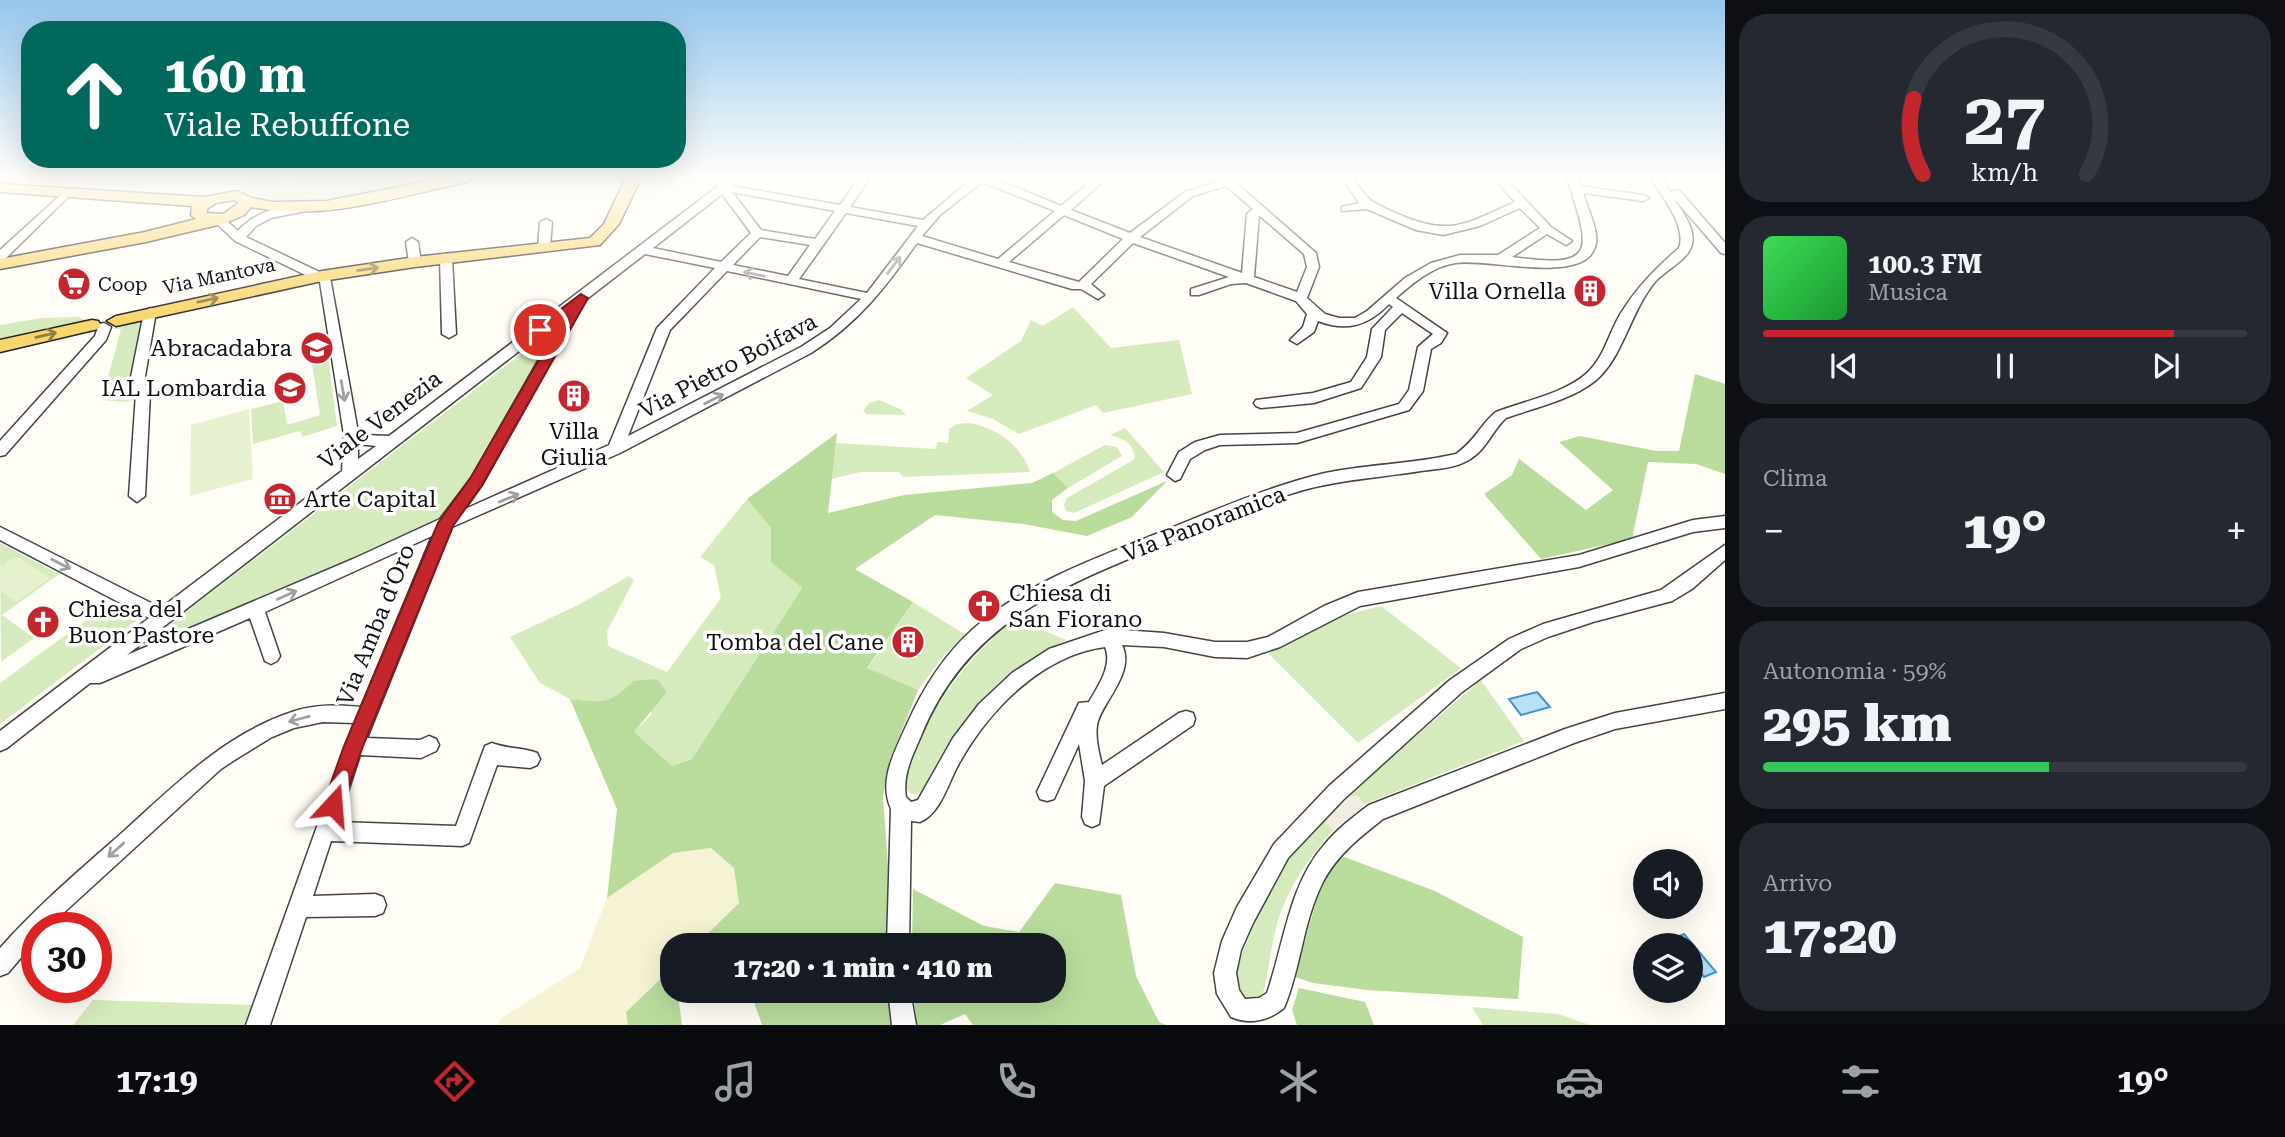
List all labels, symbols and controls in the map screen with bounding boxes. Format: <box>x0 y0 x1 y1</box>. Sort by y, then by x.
text: 160 m <box>164 47 306 104</box>
icon: ahead <box>49 49 140 140</box>
text: 27 <box>1964 77 2046 162</box>
text: Viale Rebuffone <box>164 106 410 144</box>
text: km/h <box>1972 158 2038 187</box>
text: 100.3 FM <box>1868 249 1982 279</box>
street label: Via Mantova <box>161 253 278 299</box>
one-way arrow <box>886 257 901 275</box>
one-way arrow <box>356 262 378 275</box>
supermarket icon: Coop <box>55 265 93 303</box>
one-way arrow <box>743 266 766 280</box>
building icon: Villa Ornella <box>1571 272 1609 310</box>
place label: Coop <box>98 273 147 296</box>
place label: Villa Ornella <box>1428 278 1567 305</box>
text: Musica <box>1868 279 1948 306</box>
one-way arrow <box>196 292 219 306</box>
pin <box>510 300 570 360</box>
street label: Via Pietro Boifava <box>635 308 822 424</box>
icon: arrive <box>521 311 559 349</box>
one-way arrow <box>34 328 57 342</box>
school or university icon: Abracadabra <box>298 329 336 367</box>
place label: Abracadabra <box>150 335 293 362</box>
icon: previous <box>1825 347 1863 385</box>
icon: pause <box>1986 347 2024 385</box>
icon: next <box>2147 347 2185 385</box>
street label: Viale Venezia <box>313 365 447 475</box>
school or university icon: IAL Lombardia <box>271 369 309 407</box>
place label: IAL Lombardia <box>101 375 267 402</box>
building icon: Villa Giulia <box>555 377 593 415</box>
one-way arrow <box>337 379 351 402</box>
one-way arrow <box>703 391 724 405</box>
place label: Villa Giulia <box>541 418 608 471</box>
text: Clima <box>1763 465 1827 492</box>
museum icon: Arte Capital <box>261 480 299 518</box>
street label: Via Panoramica <box>1119 480 1290 568</box>
place label: Arte Capital <box>304 486 436 513</box>
one-way arrow <box>498 490 519 503</box>
text: 19° <box>1963 500 2047 561</box>
text: − <box>1763 509 1784 553</box>
text: + <box>2226 509 2247 553</box>
street label: Via Amba d'Oro <box>331 540 421 710</box>
one-way arrow <box>50 557 70 571</box>
place label: Chiesa di San Fiorano <box>1009 580 1142 633</box>
church icon: Chiesa di San Fiorano <box>965 587 1003 625</box>
one-way arrow <box>275 588 297 601</box>
place label: Chiesa del Buon Pastore <box>68 596 214 649</box>
church icon: Chiesa del Buon Pastore <box>24 603 62 641</box>
building icon: Tomba del Cane <box>889 623 927 661</box>
place label: Tomba del Cane <box>706 629 884 656</box>
text: Autonomia · 59% <box>1763 658 1947 685</box>
text: 295 km <box>1763 693 1951 754</box>
one-way arrow <box>288 713 311 726</box>
position arrow <box>296 768 370 842</box>
one-way arrow <box>107 842 125 858</box>
map controls <box>1633 849 1703 1003</box>
button: sound <box>1633 849 1703 919</box>
text: Arrivo <box>1763 870 1832 897</box>
text: 17:20 <box>1763 905 1897 966</box>
speed limit sign: 30 <box>21 912 112 1003</box>
button: layers <box>1633 933 1703 1003</box>
text: 17:20 · 1 min · 410 m <box>733 953 993 983</box>
icon: directions <box>430 1057 479 1106</box>
icon: music <box>711 1057 760 1106</box>
icon: phone <box>992 1057 1041 1106</box>
icon: climate <box>1274 1057 1323 1106</box>
icon: car <box>1555 1057 1604 1106</box>
icon: filters <box>1836 1057 1885 1106</box>
text: 17:19 <box>116 1062 198 1100</box>
text: 19° <box>2117 1062 2169 1100</box>

